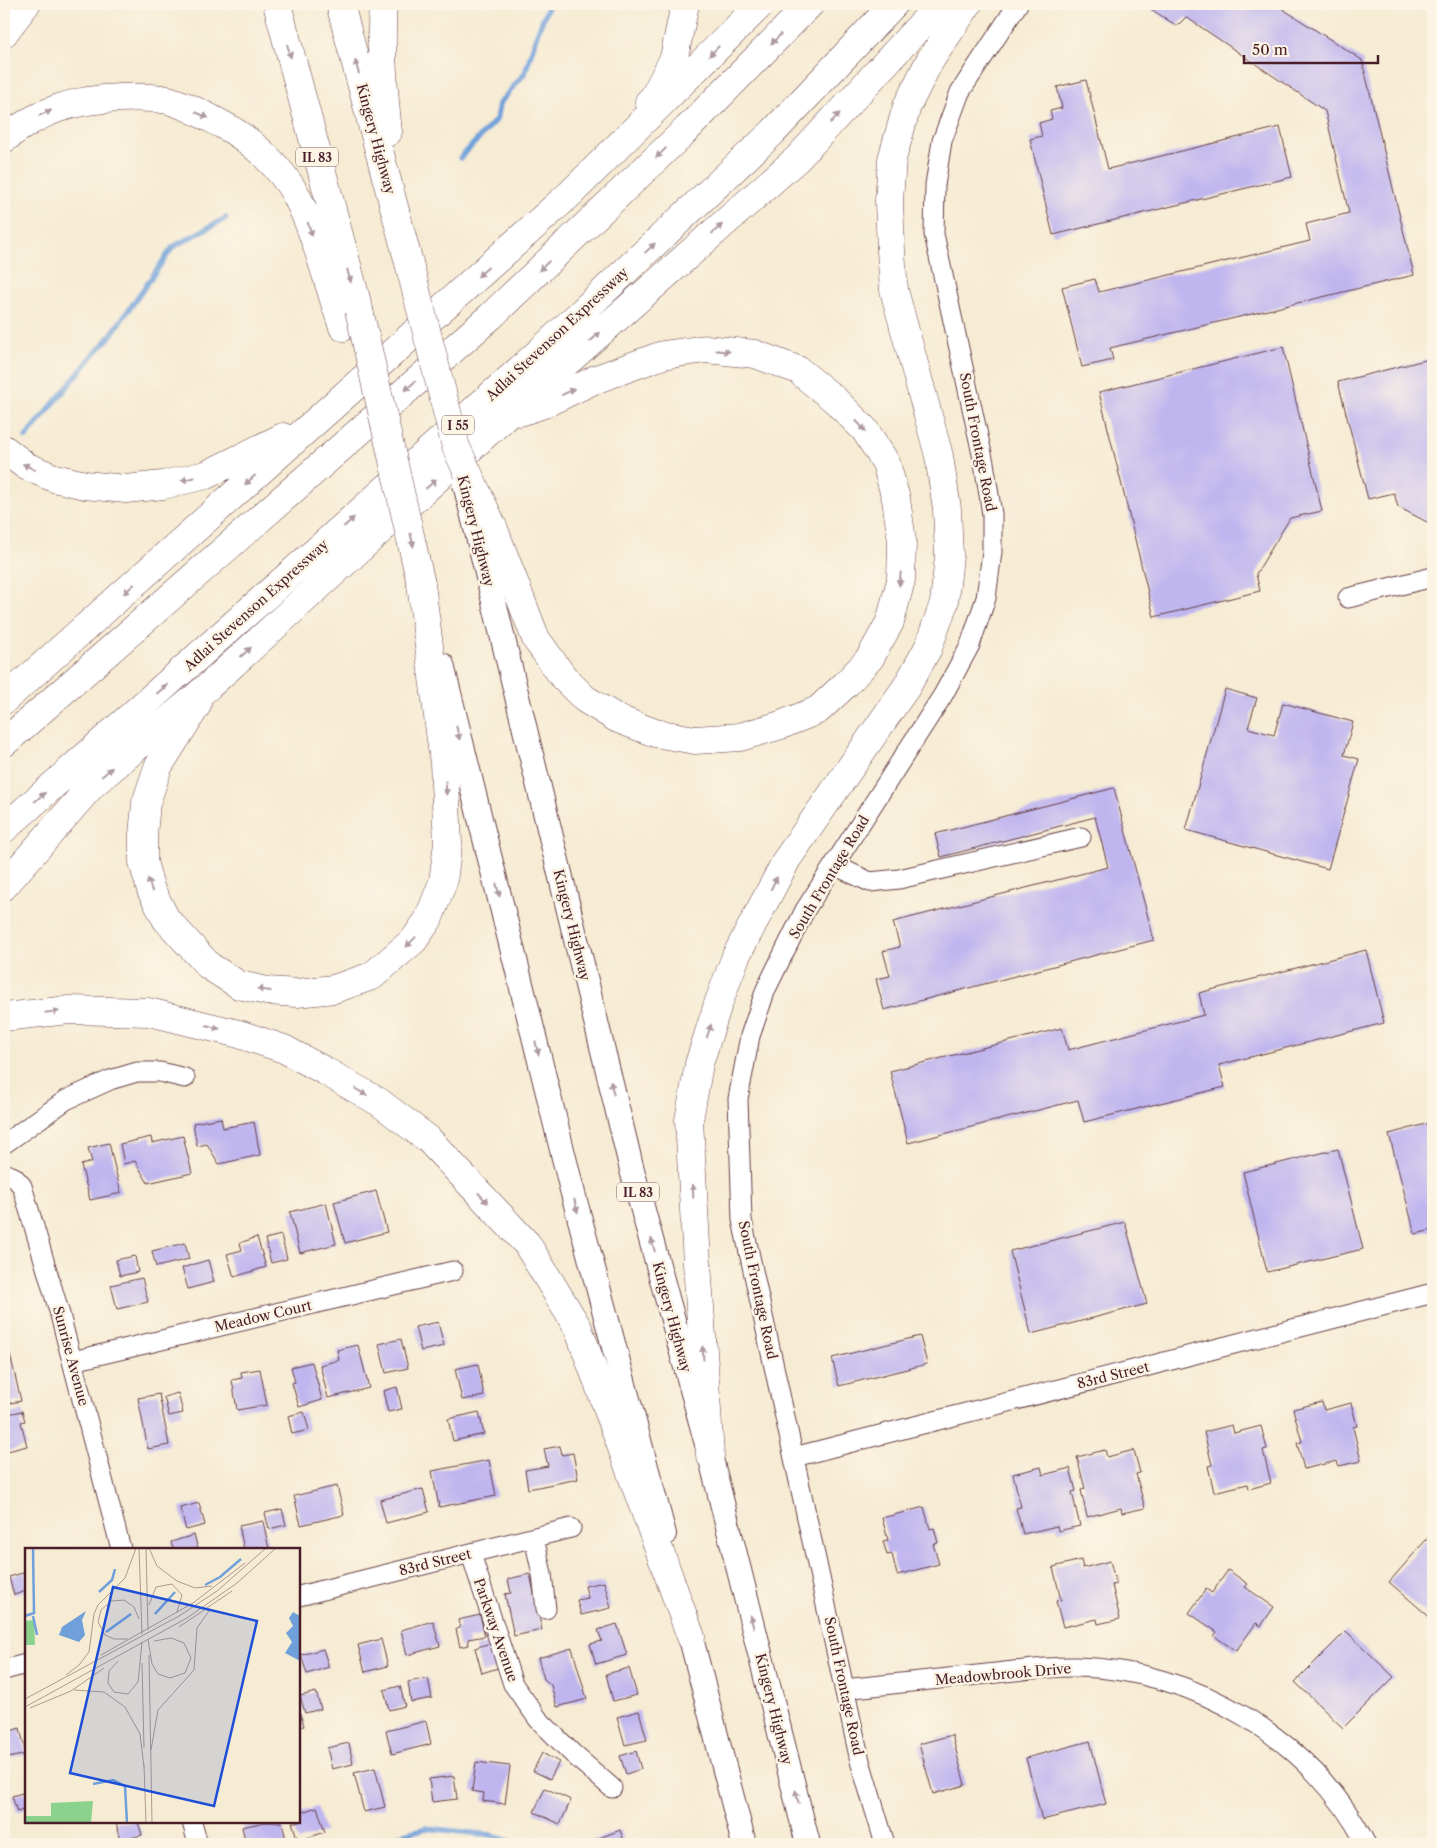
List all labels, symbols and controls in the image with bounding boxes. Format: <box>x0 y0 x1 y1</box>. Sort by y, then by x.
one-way arrow <box>771 32 783 44</box>
scale bar <box>1244 32 1378 64</box>
text: 50 m <box>1252 40 1288 59</box>
one-way arrow <box>286 43 294 58</box>
one-way arrow <box>708 44 720 56</box>
one-way arrow <box>353 59 361 75</box>
street label: Kingery Highway <box>353 82 400 197</box>
one-way arrow <box>38 109 52 117</box>
one-way arrow <box>195 111 209 119</box>
one-way arrow <box>829 112 841 124</box>
one-way arrow <box>656 147 668 159</box>
road number: IL 83 <box>296 148 338 166</box>
one-way arrow <box>306 222 314 237</box>
one-way arrow <box>710 223 722 235</box>
one-way arrow <box>644 242 656 254</box>
one-way arrow <box>538 259 550 271</box>
street label: Adlai Stevenson Expressway <box>481 263 632 405</box>
one-way arrow <box>477 266 489 278</box>
one-way arrow <box>346 268 354 283</box>
one-way arrow <box>589 331 601 343</box>
one-way arrow <box>715 347 731 355</box>
street label: South Frontage Road <box>956 371 1000 513</box>
one-way arrow <box>404 381 417 392</box>
one-way arrow <box>561 388 575 396</box>
road number: I 55 <box>442 416 474 434</box>
one-way arrow <box>855 420 867 432</box>
one-way arrow <box>22 463 37 471</box>
street label: Kingery Highway <box>453 473 499 589</box>
one-way arrow <box>244 474 256 486</box>
one-way arrow <box>180 475 195 483</box>
one-way arrow <box>425 478 437 490</box>
one-way arrow <box>342 517 355 528</box>
one-way arrow <box>408 533 416 549</box>
street label: Adlai Stevenson Expressway <box>179 535 332 675</box>
one-way arrow <box>896 571 904 587</box>
one-way arrow <box>122 583 135 594</box>
one-way arrow <box>239 646 251 658</box>
one-way arrow <box>155 683 168 694</box>
one-way arrow <box>455 725 463 740</box>
one-way arrow <box>101 766 113 778</box>
one-way arrow <box>442 781 450 797</box>
one-way arrow <box>34 791 47 802</box>
street label: South Frontage Road <box>785 812 873 942</box>
street label: Kingery Highway <box>549 867 595 983</box>
one-way arrow <box>770 876 778 890</box>
one-way arrow <box>146 878 153 893</box>
one-way arrow <box>494 883 502 898</box>
one-way arrow <box>405 936 417 948</box>
one-way arrow <box>256 986 272 994</box>
one-way arrow <box>45 1008 61 1016</box>
one-way arrow <box>205 1023 221 1031</box>
one-way arrow <box>706 1024 713 1039</box>
one-way arrow <box>533 1041 541 1056</box>
one-way arrow <box>608 1081 616 1096</box>
one-way arrow <box>355 1087 368 1096</box>
road number: IL 83 <box>617 1182 659 1202</box>
one-way arrow <box>689 1183 697 1199</box>
one-way arrow <box>477 1191 489 1203</box>
one-way arrow <box>573 1198 581 1213</box>
street label: South Frontage Road <box>735 1219 782 1361</box>
one-way arrow <box>648 1238 656 1253</box>
street label: Kingery Highway <box>649 1260 696 1375</box>
street label: Meadow Court <box>213 1296 314 1336</box>
street label: Sunrise Avenue <box>49 1304 93 1408</box>
one-way arrow <box>699 1345 707 1361</box>
street label: 83rd Street <box>1075 1357 1151 1393</box>
street label: 83rd Street <box>397 1544 473 1580</box>
inset map <box>25 1548 300 1823</box>
street label: Parkway Avenue <box>470 1576 522 1684</box>
one-way arrow <box>748 1615 756 1630</box>
street label: South Frontage Road <box>821 1615 868 1757</box>
street label: Kingery Highway <box>751 1651 797 1767</box>
street label: Meadowbrook Drive <box>934 1659 1072 1689</box>
one-way arrow <box>792 1789 800 1804</box>

